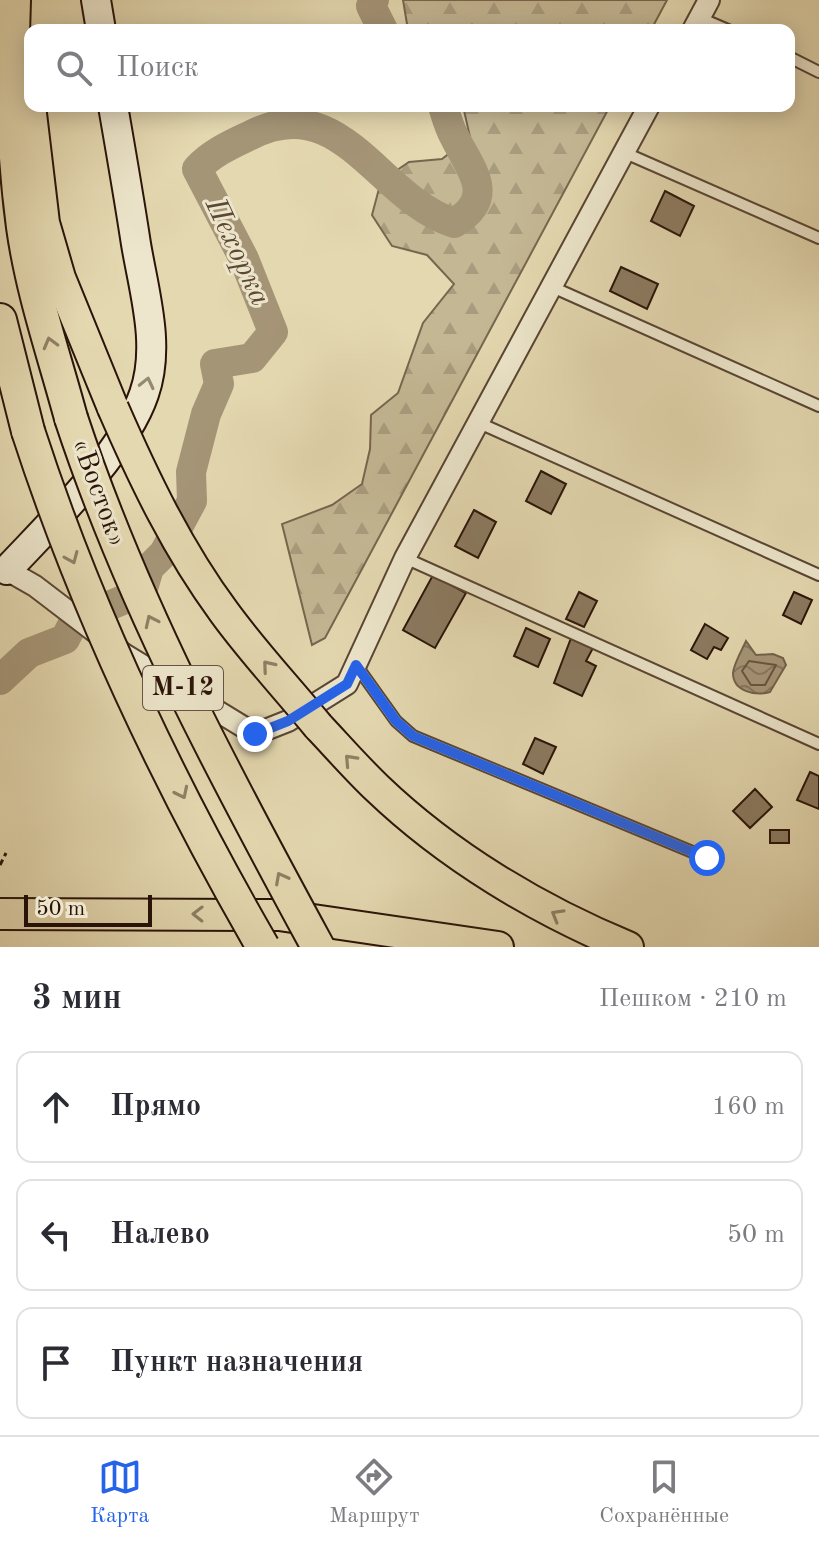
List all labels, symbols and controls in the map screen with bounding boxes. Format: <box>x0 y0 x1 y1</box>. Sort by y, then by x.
search box <box>24 24 795 112</box>
icon: search <box>52 46 96 90</box>
text: Поиск <box>116 53 199 83</box>
water label: Пехорка <box>199 192 275 311</box>
one-way arrow <box>43 336 60 350</box>
one-way arrow <box>137 376 154 390</box>
street label: «Восток» <box>65 435 131 551</box>
one-way arrow <box>62 549 78 564</box>
one-way arrow <box>145 615 161 630</box>
one-way arrow <box>263 661 278 675</box>
road number: М-12 <box>143 666 223 710</box>
route end <box>237 716 273 752</box>
one-way arrow <box>345 755 360 769</box>
one-way arrow <box>172 785 188 799</box>
route start <box>689 840 725 876</box>
one-way arrow <box>275 872 290 887</box>
scale bar <box>24 891 152 927</box>
text: 50 m <box>36 898 85 920</box>
one-way arrow <box>191 905 204 923</box>
one-way arrow <box>551 909 566 925</box>
text: 3 мин <box>32 982 122 1016</box>
text: Пешком · 210 m <box>599 986 787 1012</box>
icon: ahead <box>34 1085 78 1129</box>
text: Прямо <box>110 1092 201 1122</box>
text: 160 m <box>712 1094 785 1120</box>
icon: left <box>34 1213 78 1257</box>
text: Налево <box>110 1220 210 1250</box>
text: 50 m <box>727 1222 785 1248</box>
icon: arrive <box>34 1341 78 1385</box>
text: Пункт назначения <box>110 1348 363 1378</box>
tab: Карта <box>90 1455 149 1530</box>
tab: Маршрут <box>329 1455 420 1530</box>
tab: Сохранённые <box>599 1455 729 1530</box>

